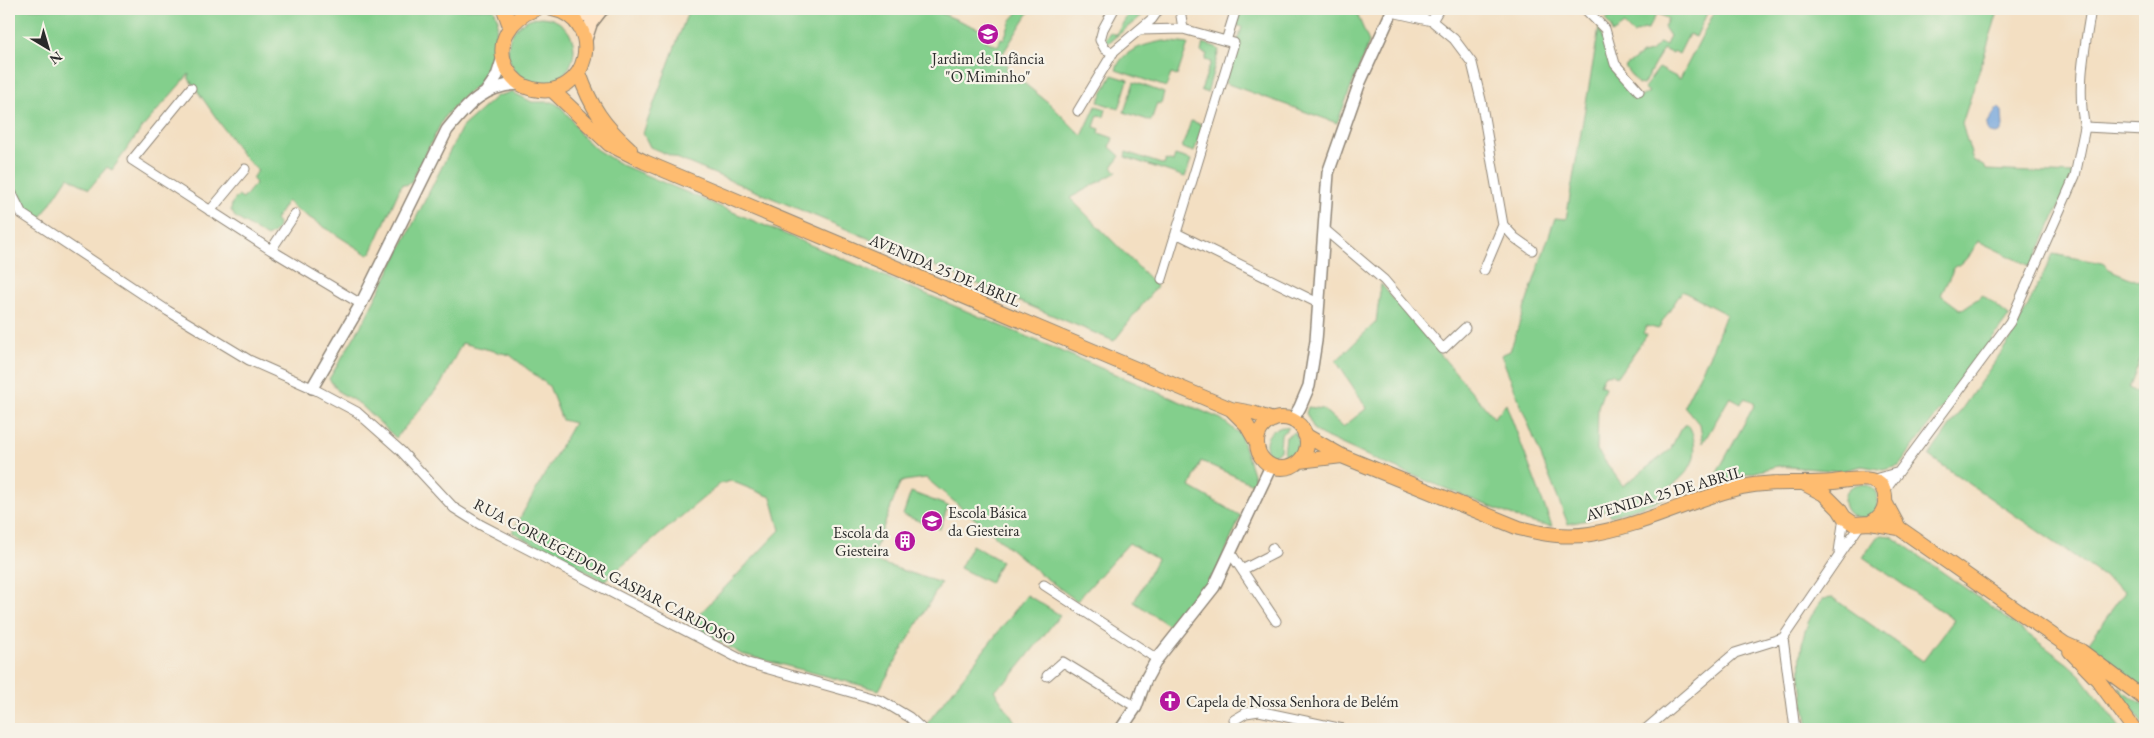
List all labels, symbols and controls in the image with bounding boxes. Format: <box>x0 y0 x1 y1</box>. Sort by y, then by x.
north arrow <box>22 22 72 72</box>
school or university icon: Jardim de Infância "O Miminho" <box>976 22 1000 46</box>
text: N <box>45 48 66 69</box>
place label: Jardim de Infância "O Miminho" <box>930 48 1045 87</box>
street label: AVENIDA 25 DE ABRIL <box>865 229 1024 312</box>
street label: AVENIDA 25 DE ABRIL <box>1582 461 1746 526</box>
street label: RUA CORREGEDOR GASPAR CARDOSO <box>470 493 739 650</box>
place label: Escola Básica da Giesteira <box>948 502 1028 541</box>
school or university icon: Escola Básica da Giesteira <box>920 509 944 533</box>
place label: Escola da Giesteira <box>833 522 890 561</box>
building icon: Escola da Giesteira <box>893 529 917 553</box>
church icon: Capela de Nossa Senhora de Belém <box>1158 689 1182 713</box>
place label: Capela de Nossa Senhora de Belém <box>1186 691 1399 712</box>

